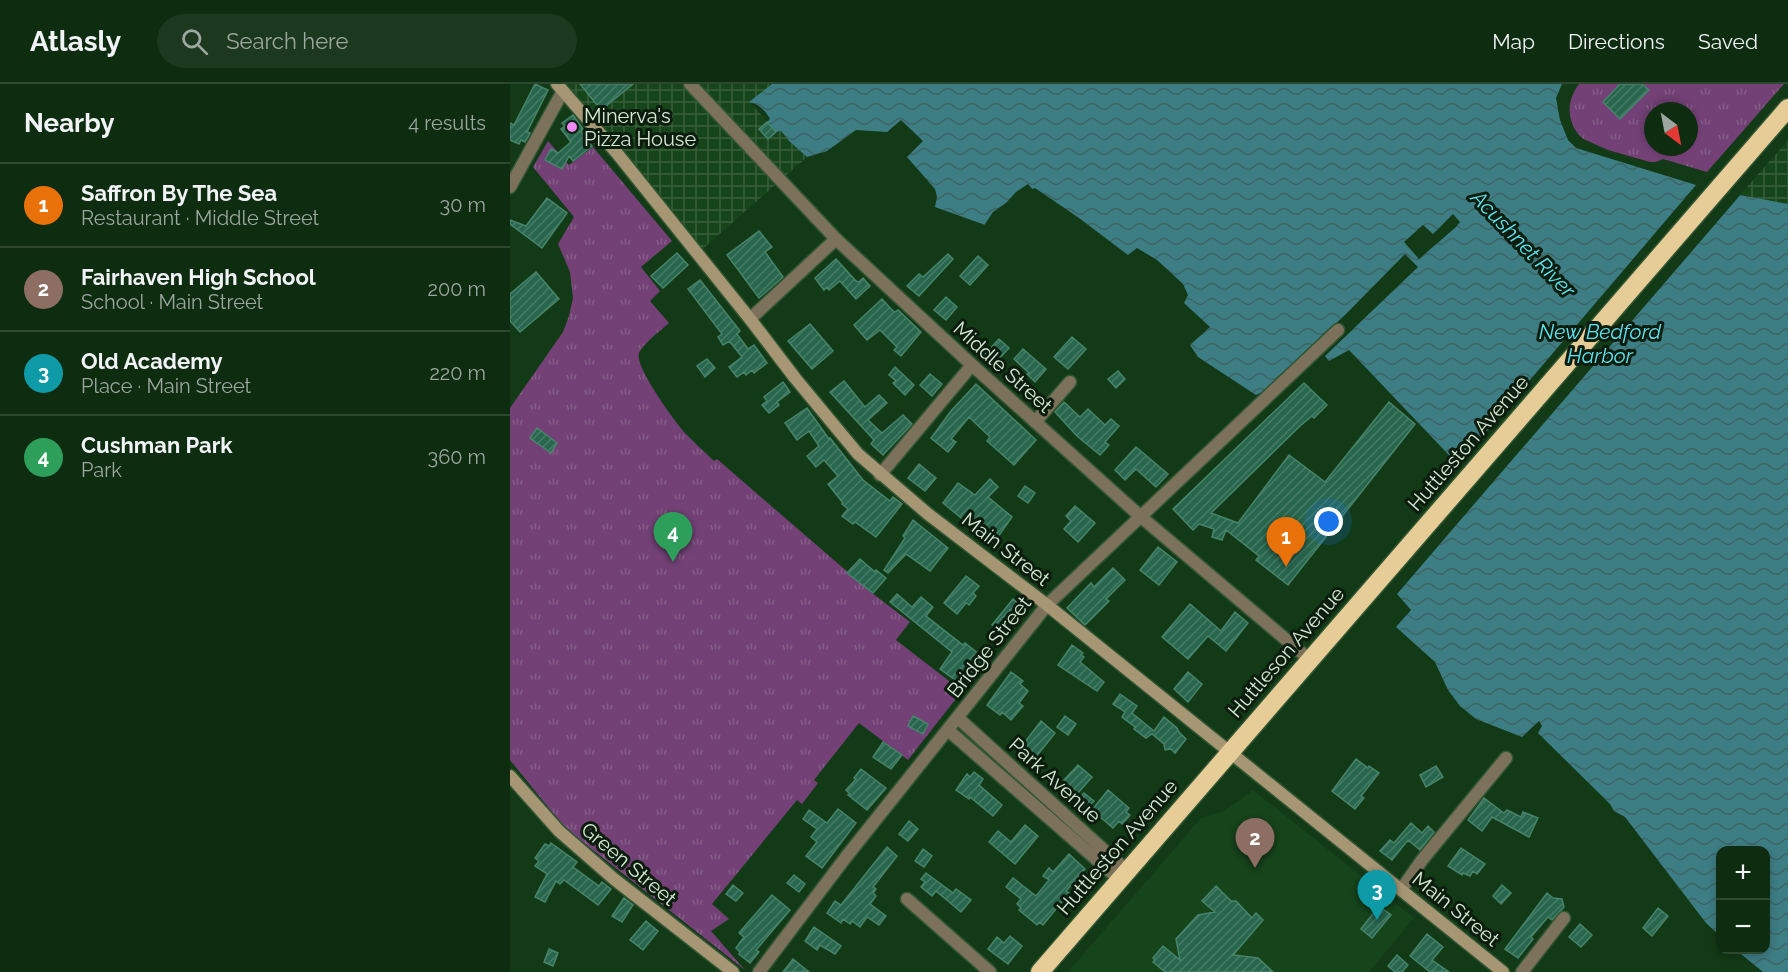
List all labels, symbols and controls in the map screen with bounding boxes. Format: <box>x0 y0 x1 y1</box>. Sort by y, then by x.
search box <box>157 14 577 68</box>
text: Atlasly <box>30 25 121 58</box>
icon: search <box>178 25 211 58</box>
text: Search here <box>226 28 348 54</box>
text: Map <box>1492 29 1535 54</box>
text: Directions <box>1568 29 1665 54</box>
text: Saved <box>1698 29 1758 54</box>
north arrow <box>1644 102 1698 156</box>
place label: Minerva's Pizza House <box>584 104 697 151</box>
text: Nearby <box>24 108 114 138</box>
text: 4 results <box>408 111 486 135</box>
marker: Minerva's Pizza House <box>565 120 579 134</box>
text: Saffron By The Sea <box>81 180 277 206</box>
water label: Acushnet River <box>1465 184 1581 303</box>
text: 1 <box>39 193 48 217</box>
text: 30 m <box>440 193 486 217</box>
text: Restaurant · Middle Street <box>81 206 319 230</box>
text: Fairhaven High School <box>81 264 316 290</box>
text: 2 <box>38 277 49 301</box>
text: 200 m <box>428 277 486 301</box>
text: School · Main Street <box>81 290 263 314</box>
street label: Middle Street <box>949 316 1058 418</box>
water label: New Bedford Harbor <box>1539 319 1662 368</box>
text: Old Academy <box>81 348 223 374</box>
text: 3 <box>38 361 49 385</box>
text: 220 m <box>429 361 486 385</box>
street label: Huttleston Avenue <box>1403 370 1534 516</box>
text: Place · Main Street <box>81 374 251 398</box>
text: Cushman Park <box>81 432 233 458</box>
text: 4 <box>38 445 49 469</box>
text: 360 m <box>428 445 486 469</box>
text: Park <box>81 458 122 482</box>
street label: Main Street <box>957 507 1055 591</box>
your location <box>1314 507 1343 536</box>
pin: 4 <box>654 512 692 562</box>
pin: 1 <box>1266 518 1306 567</box>
street label: Huttleson Avenue <box>1223 582 1349 722</box>
street label: Bridge Street <box>942 591 1036 702</box>
street label: Park Avenue <box>1004 732 1106 828</box>
street label: Huttleston Avenue <box>1052 774 1183 920</box>
street label: Green Street <box>577 817 682 911</box>
pin: 2 <box>1236 818 1274 868</box>
map controls <box>1716 846 1770 954</box>
button: + <box>1716 846 1770 900</box>
street label: Main Street <box>1408 867 1505 952</box>
pin: 3 <box>1358 870 1396 920</box>
button: − <box>1716 900 1770 954</box>

